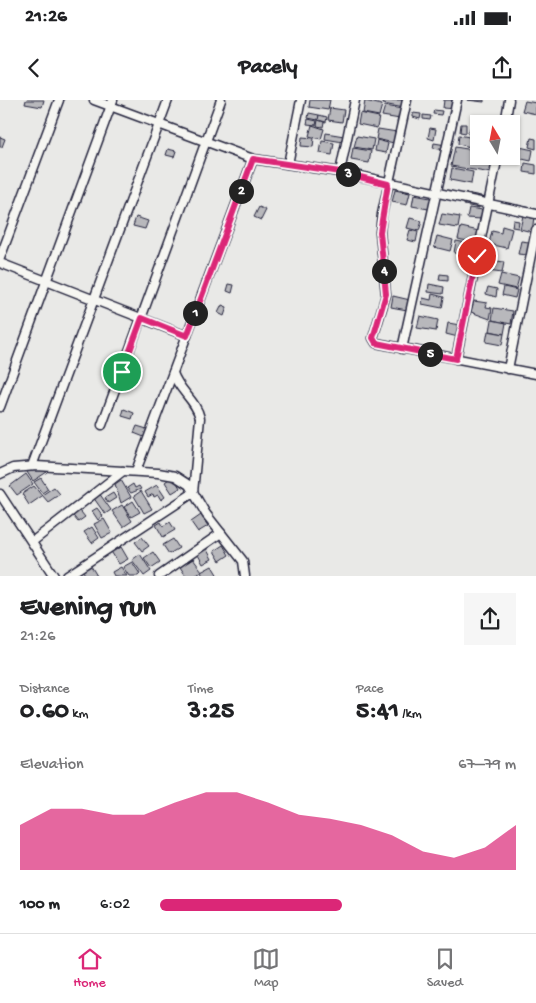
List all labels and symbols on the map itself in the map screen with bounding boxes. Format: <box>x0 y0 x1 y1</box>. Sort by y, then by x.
north arrow <box>470 115 520 165</box>
pin: 3 <box>336 162 360 186</box>
pin: 2 <box>228 178 254 204</box>
pin <box>456 235 498 277</box>
pin: 4 <box>372 258 396 284</box>
pin: 1 <box>182 300 208 326</box>
pin: 5 <box>418 342 442 366</box>
pin <box>101 351 143 393</box>

